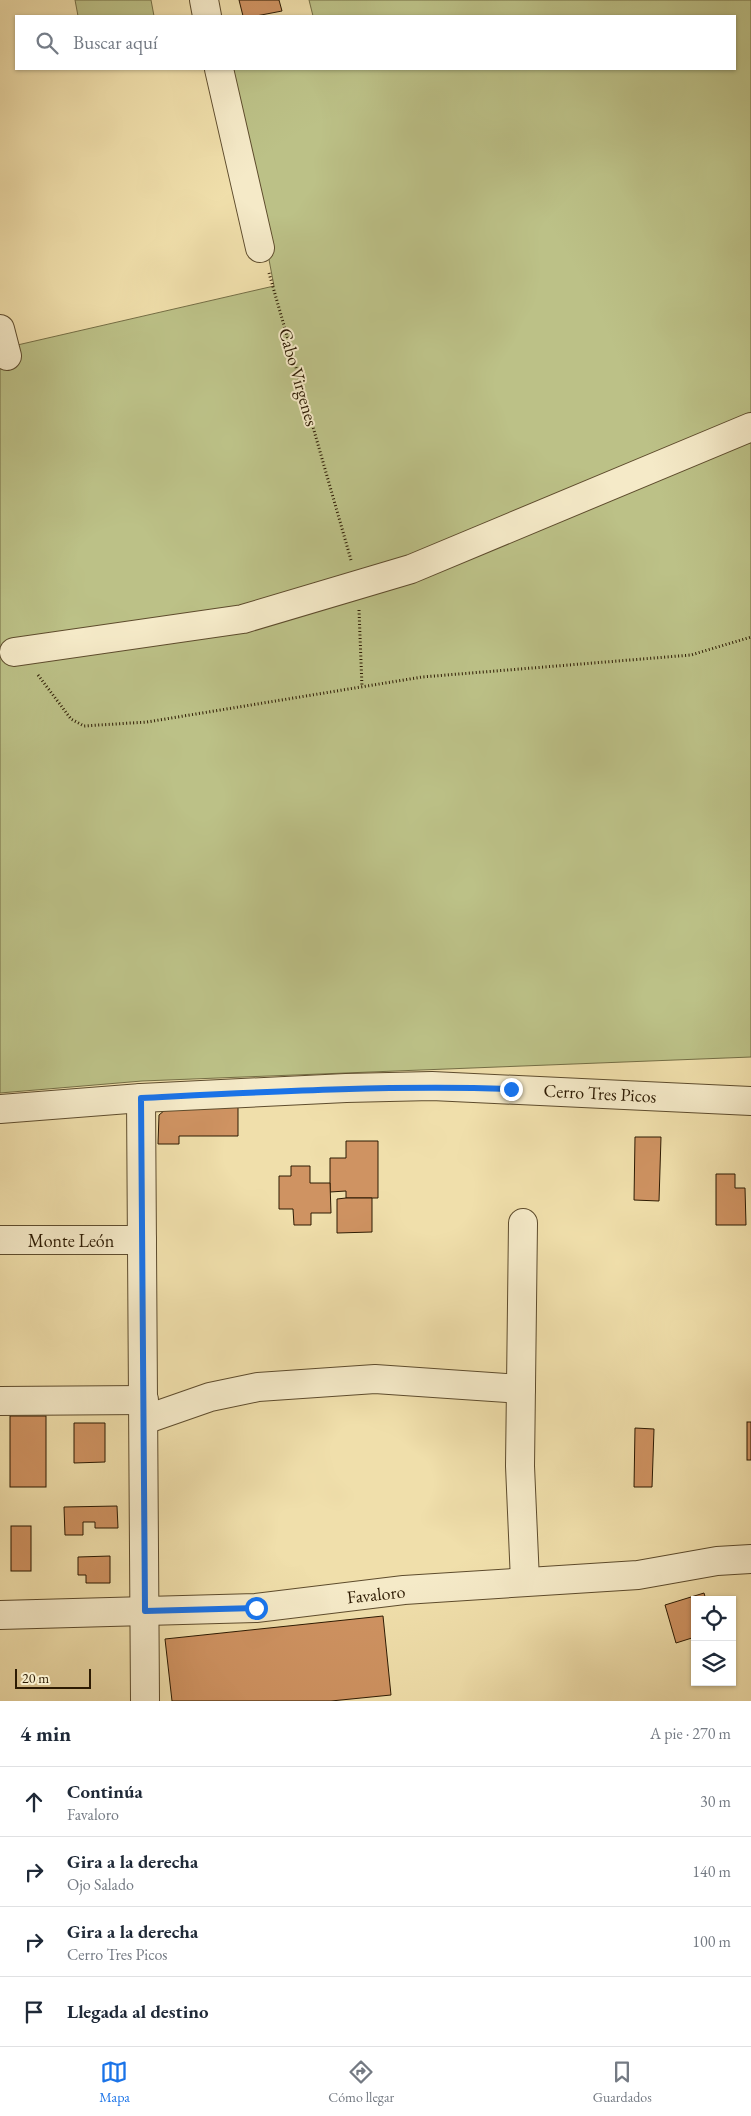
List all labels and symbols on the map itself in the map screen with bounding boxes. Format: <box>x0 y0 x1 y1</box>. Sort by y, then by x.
street label: Cabo Virgenes <box>274 325 324 429</box>
route end <box>500 1078 523 1101</box>
street label: Cerro Tres Picos <box>543 1079 657 1107</box>
street label: Monte León <box>28 1229 115 1252</box>
street label: Favaloro <box>346 1579 406 1608</box>
route start <box>245 1597 268 1620</box>
scale bar <box>15 1666 91 1689</box>

